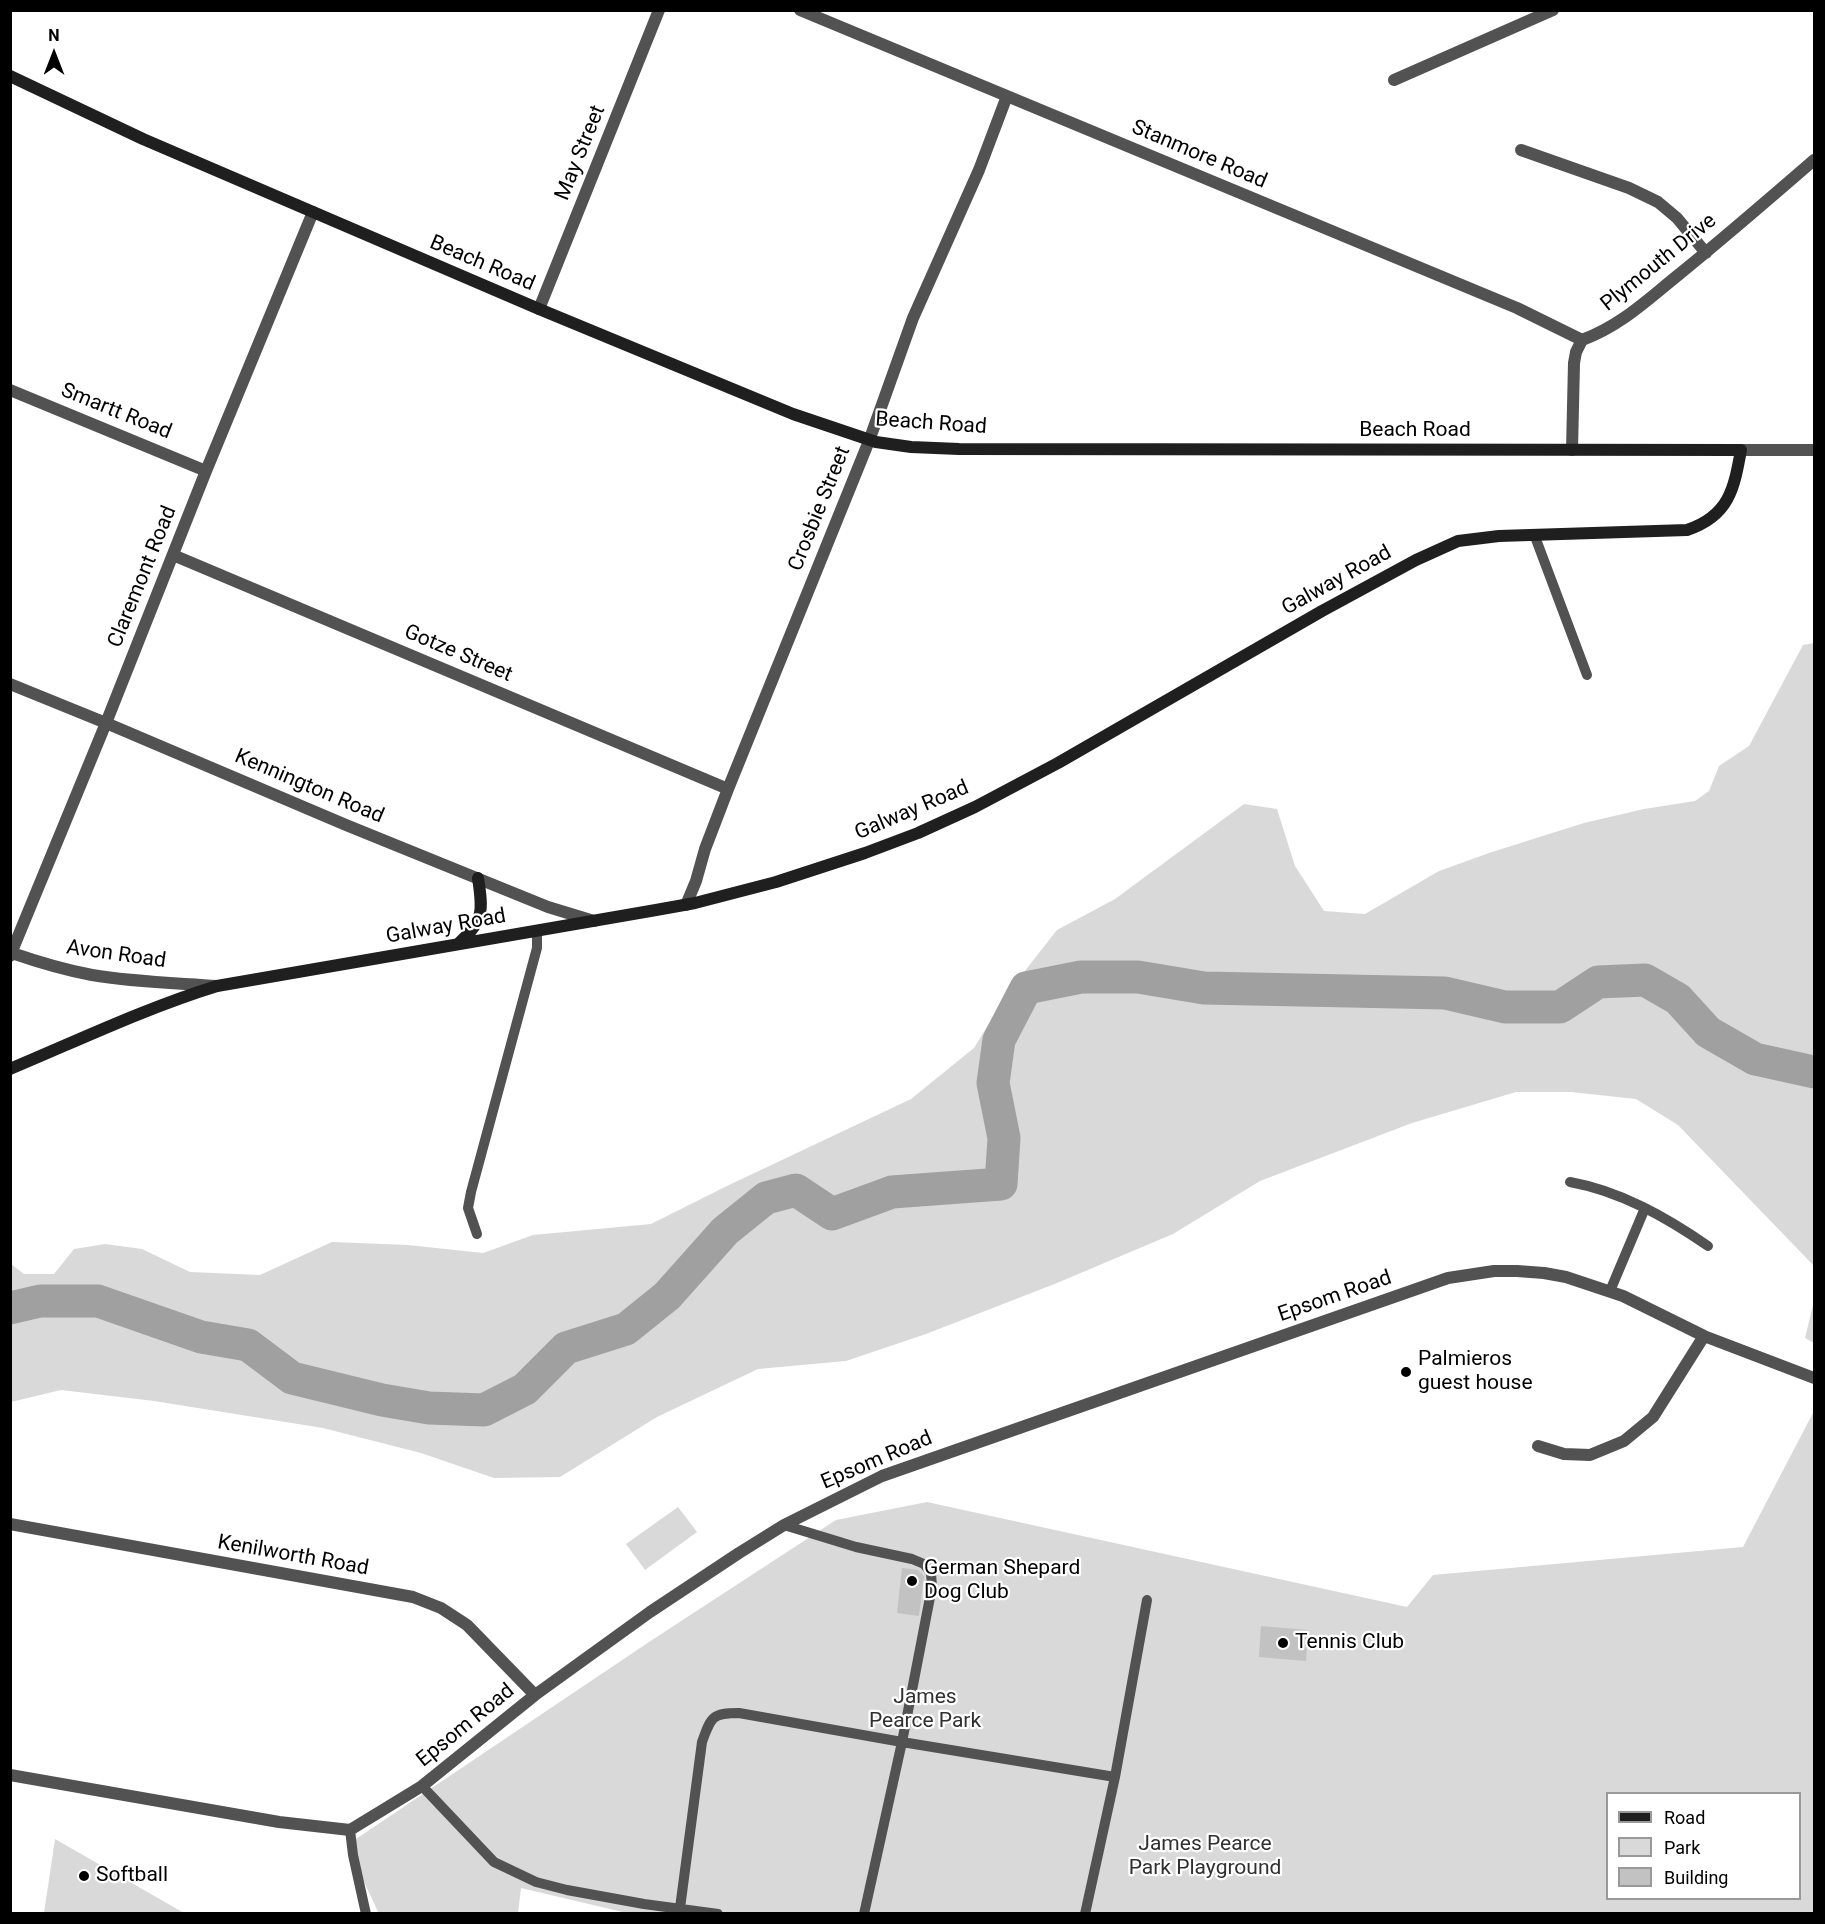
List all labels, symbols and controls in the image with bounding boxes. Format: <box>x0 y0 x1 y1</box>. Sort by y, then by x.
north arrow <box>24 24 84 84</box>
text: N <box>48 26 60 45</box>
street label: May Street <box>551 102 611 204</box>
street label: Stanmore Road <box>1128 115 1270 195</box>
street label: Plymouth Drive <box>1596 209 1722 317</box>
street label: Beach Road <box>426 231 538 297</box>
street label: Smartt Road <box>57 378 175 446</box>
street label: Beach Road <box>874 408 988 440</box>
street label: Beach Road <box>1359 418 1471 444</box>
street label: Crosbie Street <box>784 443 856 575</box>
street label: Claremont Road <box>103 503 183 651</box>
street label: Galway Road <box>1278 541 1396 621</box>
street label: Gotze Street <box>400 620 516 688</box>
street label: Kennington Road <box>231 744 387 830</box>
street label: Galway Road <box>851 776 973 846</box>
street label: Galway Road <box>384 904 508 950</box>
street label: Avon Road <box>65 936 167 974</box>
street label: Epsom Road <box>1275 1266 1395 1328</box>
place label: Palmieros guest house <box>1418 1347 1533 1397</box>
marker: Palmieros guest house <box>1399 1365 1413 1379</box>
street label: Epsom Road <box>818 1426 936 1496</box>
street label: Kenilworth Road <box>215 1530 371 1582</box>
place label: German Shepard Dog Club <box>924 1556 1080 1606</box>
marker: German Shepard Dog Club <box>905 1574 919 1588</box>
place label: Tennis Club <box>1295 1630 1404 1656</box>
marker: Tennis Club <box>1276 1636 1290 1650</box>
street label: Epsom Road <box>412 1679 520 1773</box>
park label: James Pearce Park <box>869 1685 981 1735</box>
legend <box>1606 1792 1801 1900</box>
text: Road <box>1664 1807 1705 1828</box>
park label: James Pearce Park Playground <box>1129 1832 1281 1882</box>
text: Park <box>1664 1837 1700 1858</box>
place label: Softball <box>96 1863 168 1889</box>
text: Building <box>1664 1867 1728 1888</box>
marker: Softball <box>77 1869 91 1883</box>

